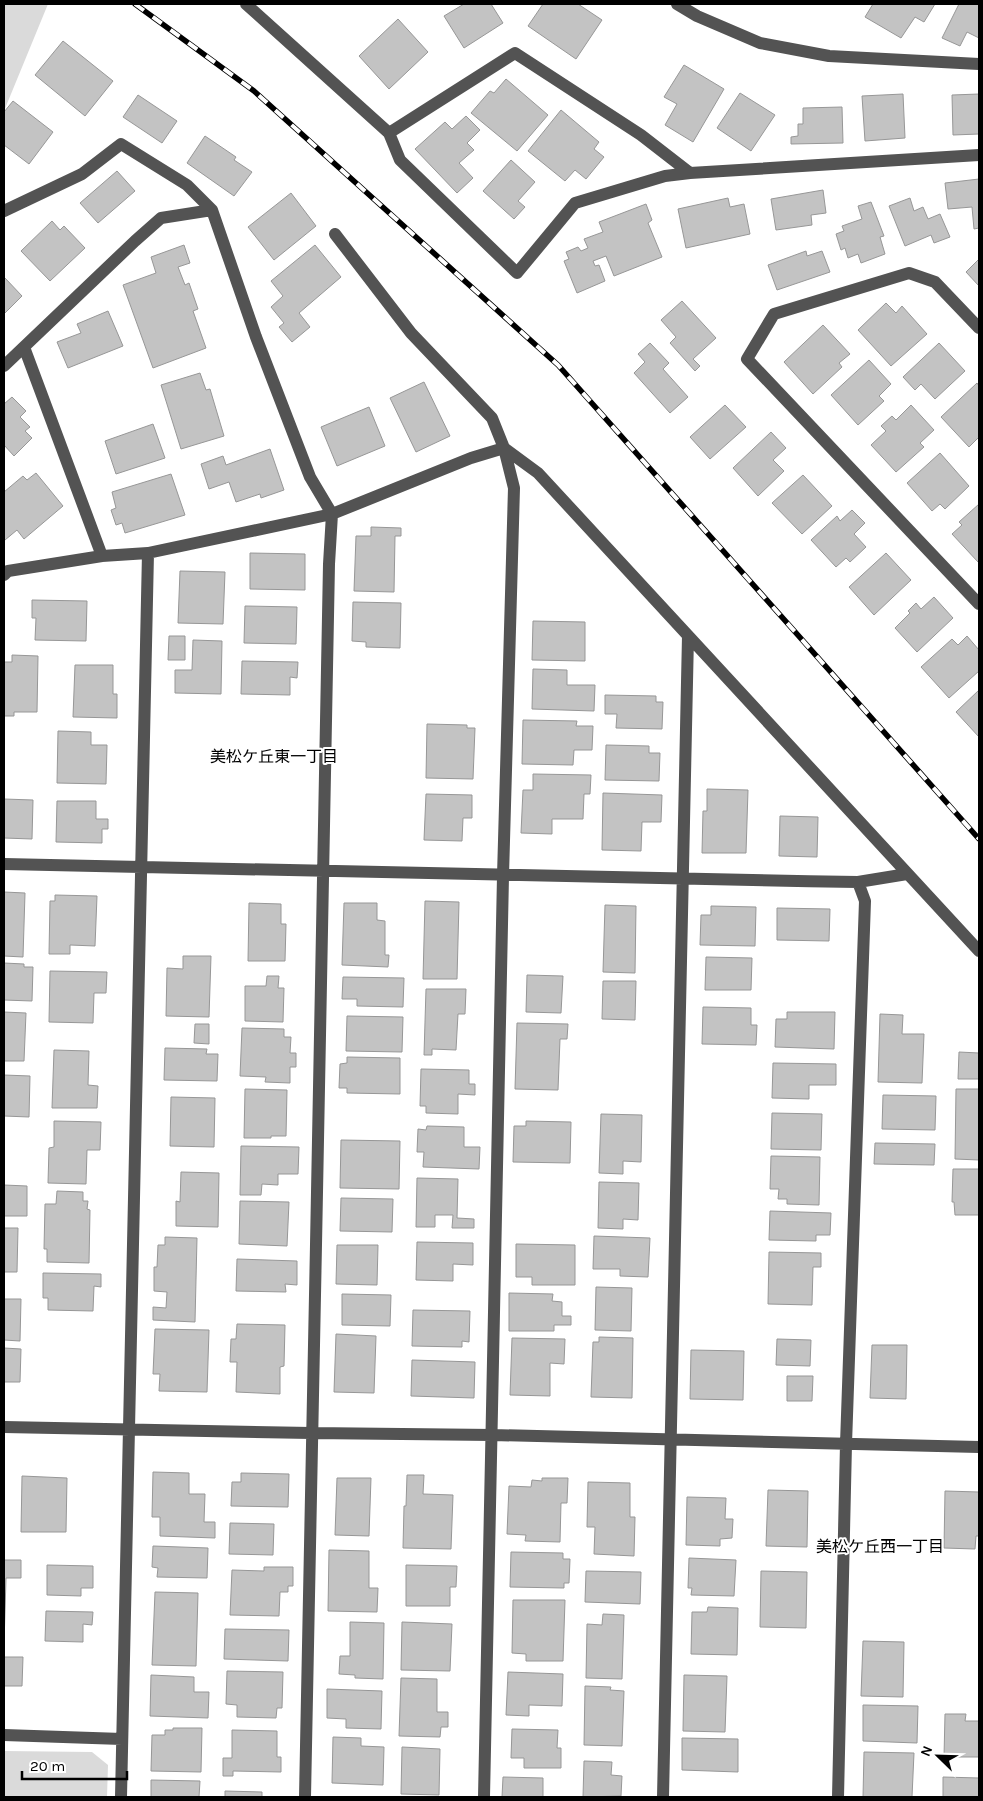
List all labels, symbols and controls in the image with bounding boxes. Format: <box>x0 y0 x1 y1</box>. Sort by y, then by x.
district label: 美松ケ丘東一丁目 <box>210 747 338 766</box>
district label: 美松ケ丘西一丁目 <box>816 1537 944 1556</box>
north arrow <box>913 1731 963 1781</box>
text: N <box>917 1743 936 1759</box>
scale bar <box>22 1748 128 1780</box>
text: 20 m <box>30 1757 65 1775</box>

